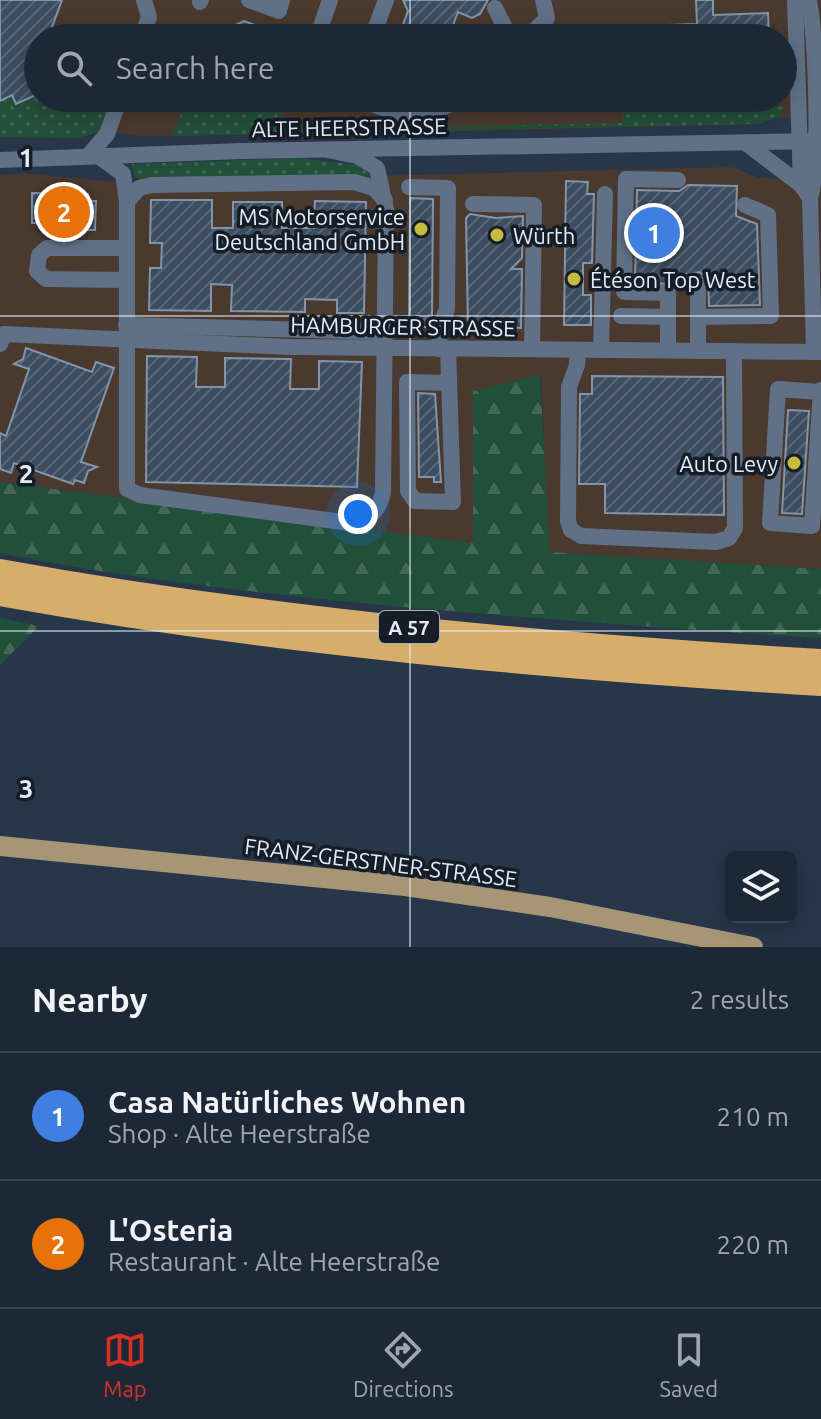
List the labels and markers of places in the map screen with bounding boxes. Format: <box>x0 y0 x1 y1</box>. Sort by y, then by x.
pin: 2 <box>38 182 90 242</box>
pin: 1 <box>628 203 680 263</box>
place label: MS Motorservice Deutschland GmbH <box>214 204 405 254</box>
marker: MS Motorservice Deutschland GmbH <box>412 220 430 238</box>
place label: Würth <box>513 223 575 248</box>
marker: Würth <box>488 226 506 244</box>
place label: Étéson Top West <box>590 266 756 292</box>
marker: Étéson Top West <box>565 270 583 288</box>
place label: Auto Levy <box>680 451 778 476</box>
marker: Auto Levy <box>785 454 803 472</box>

